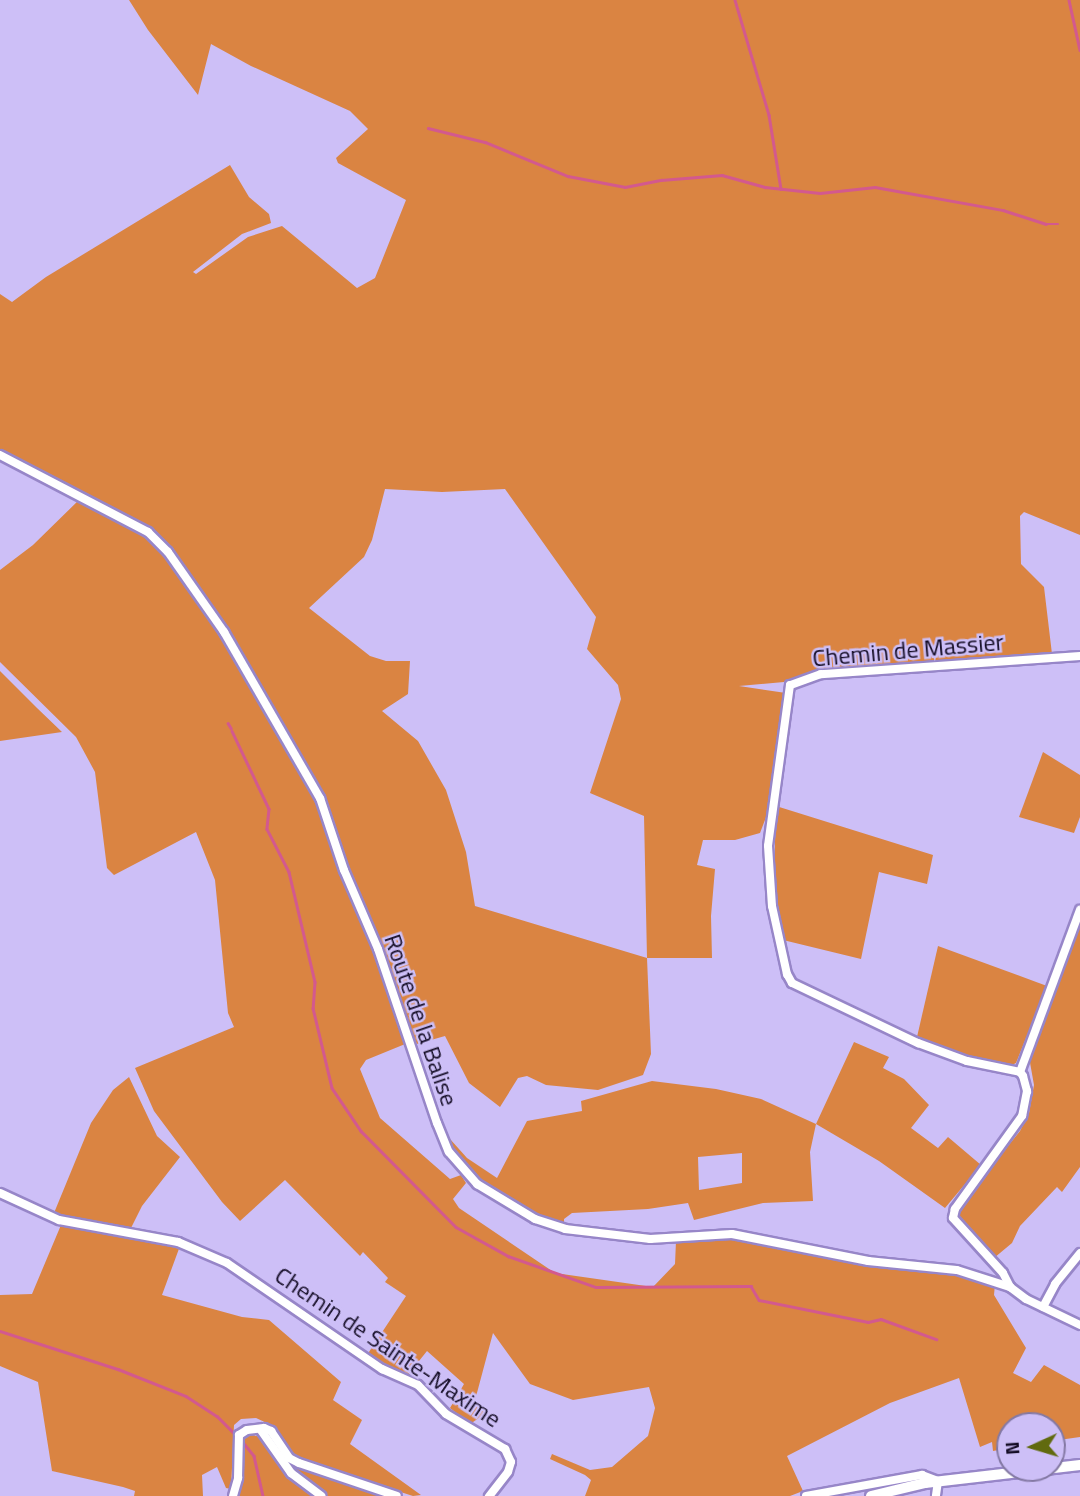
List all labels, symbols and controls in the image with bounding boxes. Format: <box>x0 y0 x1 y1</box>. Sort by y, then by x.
street label: Chemin de Massier <box>811 627 1005 673</box>
street label: Route de la Balise <box>378 930 464 1110</box>
street label: Chemin de Sainte-Maxime <box>270 1261 506 1433</box>
north arrow <box>996 1412 1066 1482</box>
text: N <box>997 1441 1026 1456</box>

